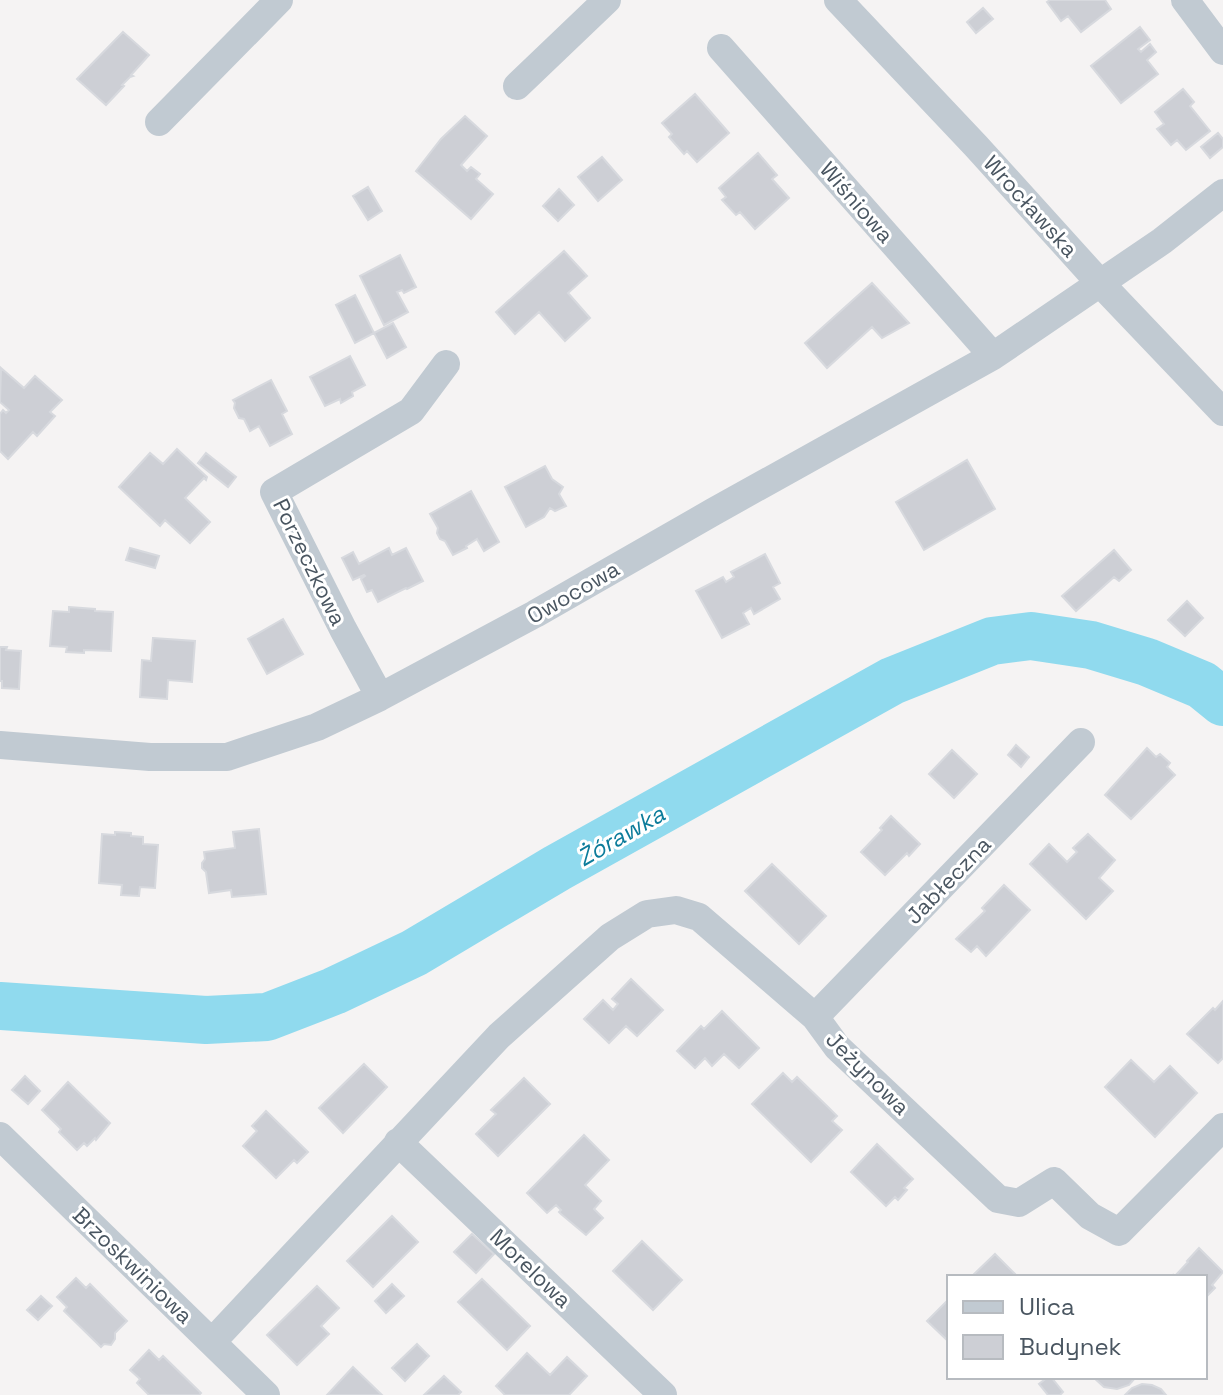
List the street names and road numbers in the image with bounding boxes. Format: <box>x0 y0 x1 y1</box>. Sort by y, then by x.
street label: Wrocławska <box>978 149 1084 263</box>
street label: Wiśniowa <box>814 156 900 249</box>
street label: Porzeczkowa <box>267 494 353 630</box>
street label: Owocowa <box>522 554 625 630</box>
street label: Jabłeczna <box>899 830 997 930</box>
street label: Jeżynowa <box>820 1025 916 1121</box>
street label: Brzoskwiniowa <box>67 1201 199 1330</box>
street label: Morelowa <box>484 1222 578 1314</box>

